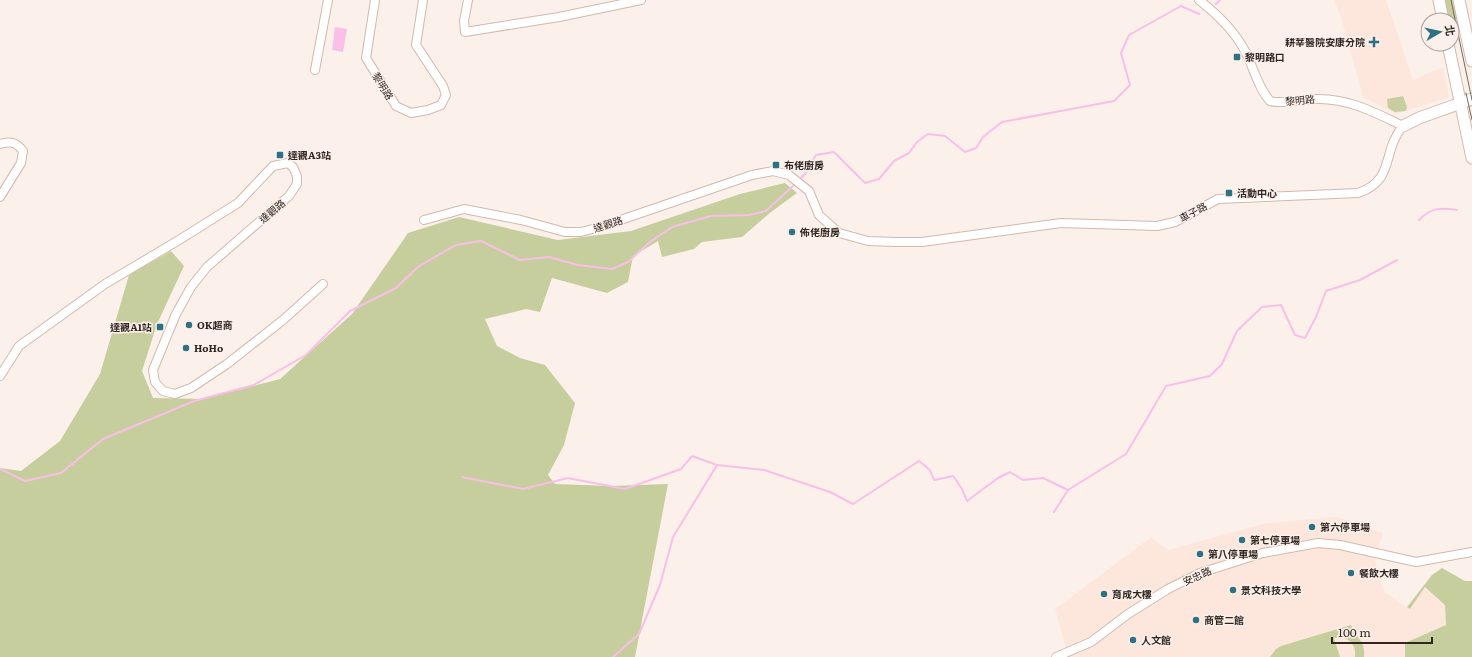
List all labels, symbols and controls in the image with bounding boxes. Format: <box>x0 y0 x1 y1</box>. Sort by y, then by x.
north arrow <box>1420 12 1460 52</box>
text: 北 <box>1442 24 1460 37</box>
place label: 耕莘醫院安康分院 <box>1285 34 1365 49</box>
marker: 耕莘醫院安康分院 <box>1368 36 1380 48</box>
place label: 黎明路口 <box>1245 49 1285 64</box>
marker: 黎明路口 <box>1232 52 1242 62</box>
street label: 黎明路 <box>369 69 398 102</box>
street label: 黎明路 <box>1284 91 1316 108</box>
place label: 達觀A3站 <box>288 147 331 162</box>
marker: 達觀A3站 <box>275 150 285 160</box>
place label: 布佬廚房 <box>784 157 824 172</box>
marker: 布佬廚房 <box>771 160 781 170</box>
place label: 活動中心 <box>1237 185 1277 200</box>
marker: 活動中心 <box>1224 188 1234 198</box>
street label: 達觀路 <box>255 195 288 226</box>
street label: 車子路 <box>1176 198 1210 225</box>
street label: 達觀路 <box>591 212 624 235</box>
place label: 佈佬廚房 <box>799 224 840 239</box>
marker: 佈佬廚房 <box>787 227 797 237</box>
place label: OK超商 <box>197 317 233 332</box>
place label: 達觀A1站 <box>110 319 152 334</box>
marker: OK超商 <box>184 320 194 330</box>
marker: 達觀A1站 <box>155 322 165 332</box>
place label: HoHo <box>194 340 223 355</box>
marker: HoHo <box>181 343 191 353</box>
place label: 第六停車場 <box>1320 519 1370 534</box>
marker: 第六停車場 <box>1307 522 1317 532</box>
place label: 第七停車場 <box>1250 532 1300 547</box>
marker: 第七停車場 <box>1237 535 1247 545</box>
place label: 第八停車場 <box>1208 546 1258 561</box>
marker: 第八停車場 <box>1195 549 1205 559</box>
street label: 安忠路 <box>1180 563 1214 588</box>
place label: 餐飲大樓 <box>1359 565 1399 580</box>
marker: 餐飲大樓 <box>1346 568 1356 578</box>
place label: 景文科技大學 <box>1241 582 1301 597</box>
marker: 景文科技大學 <box>1228 585 1238 595</box>
place label: 育成大樓 <box>1112 586 1152 601</box>
marker: 育成大樓 <box>1099 589 1109 599</box>
place label: 商管二館 <box>1204 612 1244 627</box>
marker: 商管二館 <box>1191 615 1201 625</box>
scale bar <box>1332 619 1432 645</box>
text: 100 m <box>1338 623 1371 641</box>
place label: 人文館 <box>1141 632 1171 647</box>
marker: 人文館 <box>1128 635 1138 645</box>

